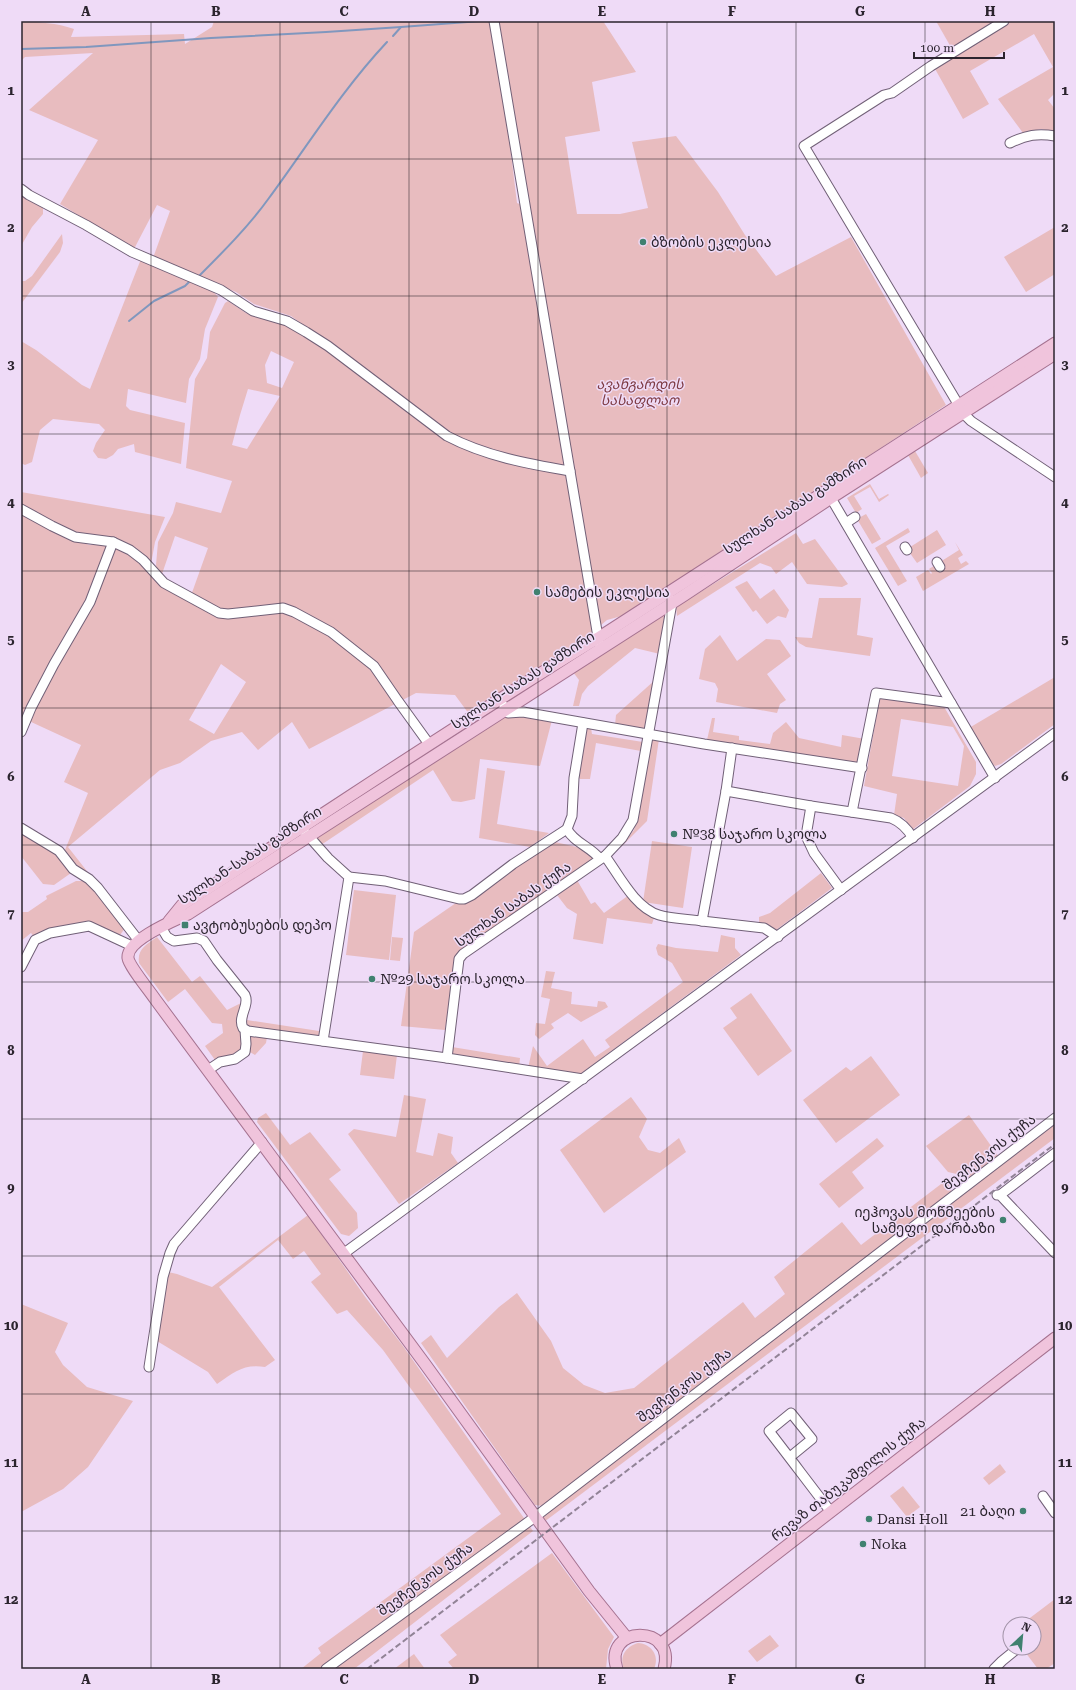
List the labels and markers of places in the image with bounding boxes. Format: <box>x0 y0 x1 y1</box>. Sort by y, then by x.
place label: ბზობის ეკლესია <box>651 234 771 251</box>
marker: ბზობის ეკლესია <box>638 237 648 247</box>
place label: სამების ეკლესია <box>545 584 670 601</box>
marker: სამების ეკლესია <box>532 587 542 597</box>
place label: №38 საჯარო სკოლა <box>682 826 827 843</box>
marker: №38 საჯარო სკოლა <box>669 829 679 839</box>
place label: ავტობუსების დეპო <box>193 917 332 934</box>
marker: ავტობუსების დეპო <box>180 920 190 930</box>
place label: №29 საჯარო სკოლა <box>380 971 525 988</box>
marker: №29 საჯარო სკოლა <box>367 974 377 984</box>
place label: იეჰოვას მოწმეების სამეფო დარბაზი <box>854 1204 995 1237</box>
marker: იეჰოვას მოწმეების სამეფო დარბაზი <box>998 1215 1008 1225</box>
place label: 21 ბაღი <box>960 1503 1015 1520</box>
marker: 21 ბაღი <box>1018 1506 1028 1516</box>
place label: Dansi Holl <box>877 1511 949 1527</box>
marker: Dansi Holl <box>864 1514 874 1524</box>
place label: Noka <box>871 1536 907 1552</box>
marker: Noka <box>858 1539 868 1549</box>

